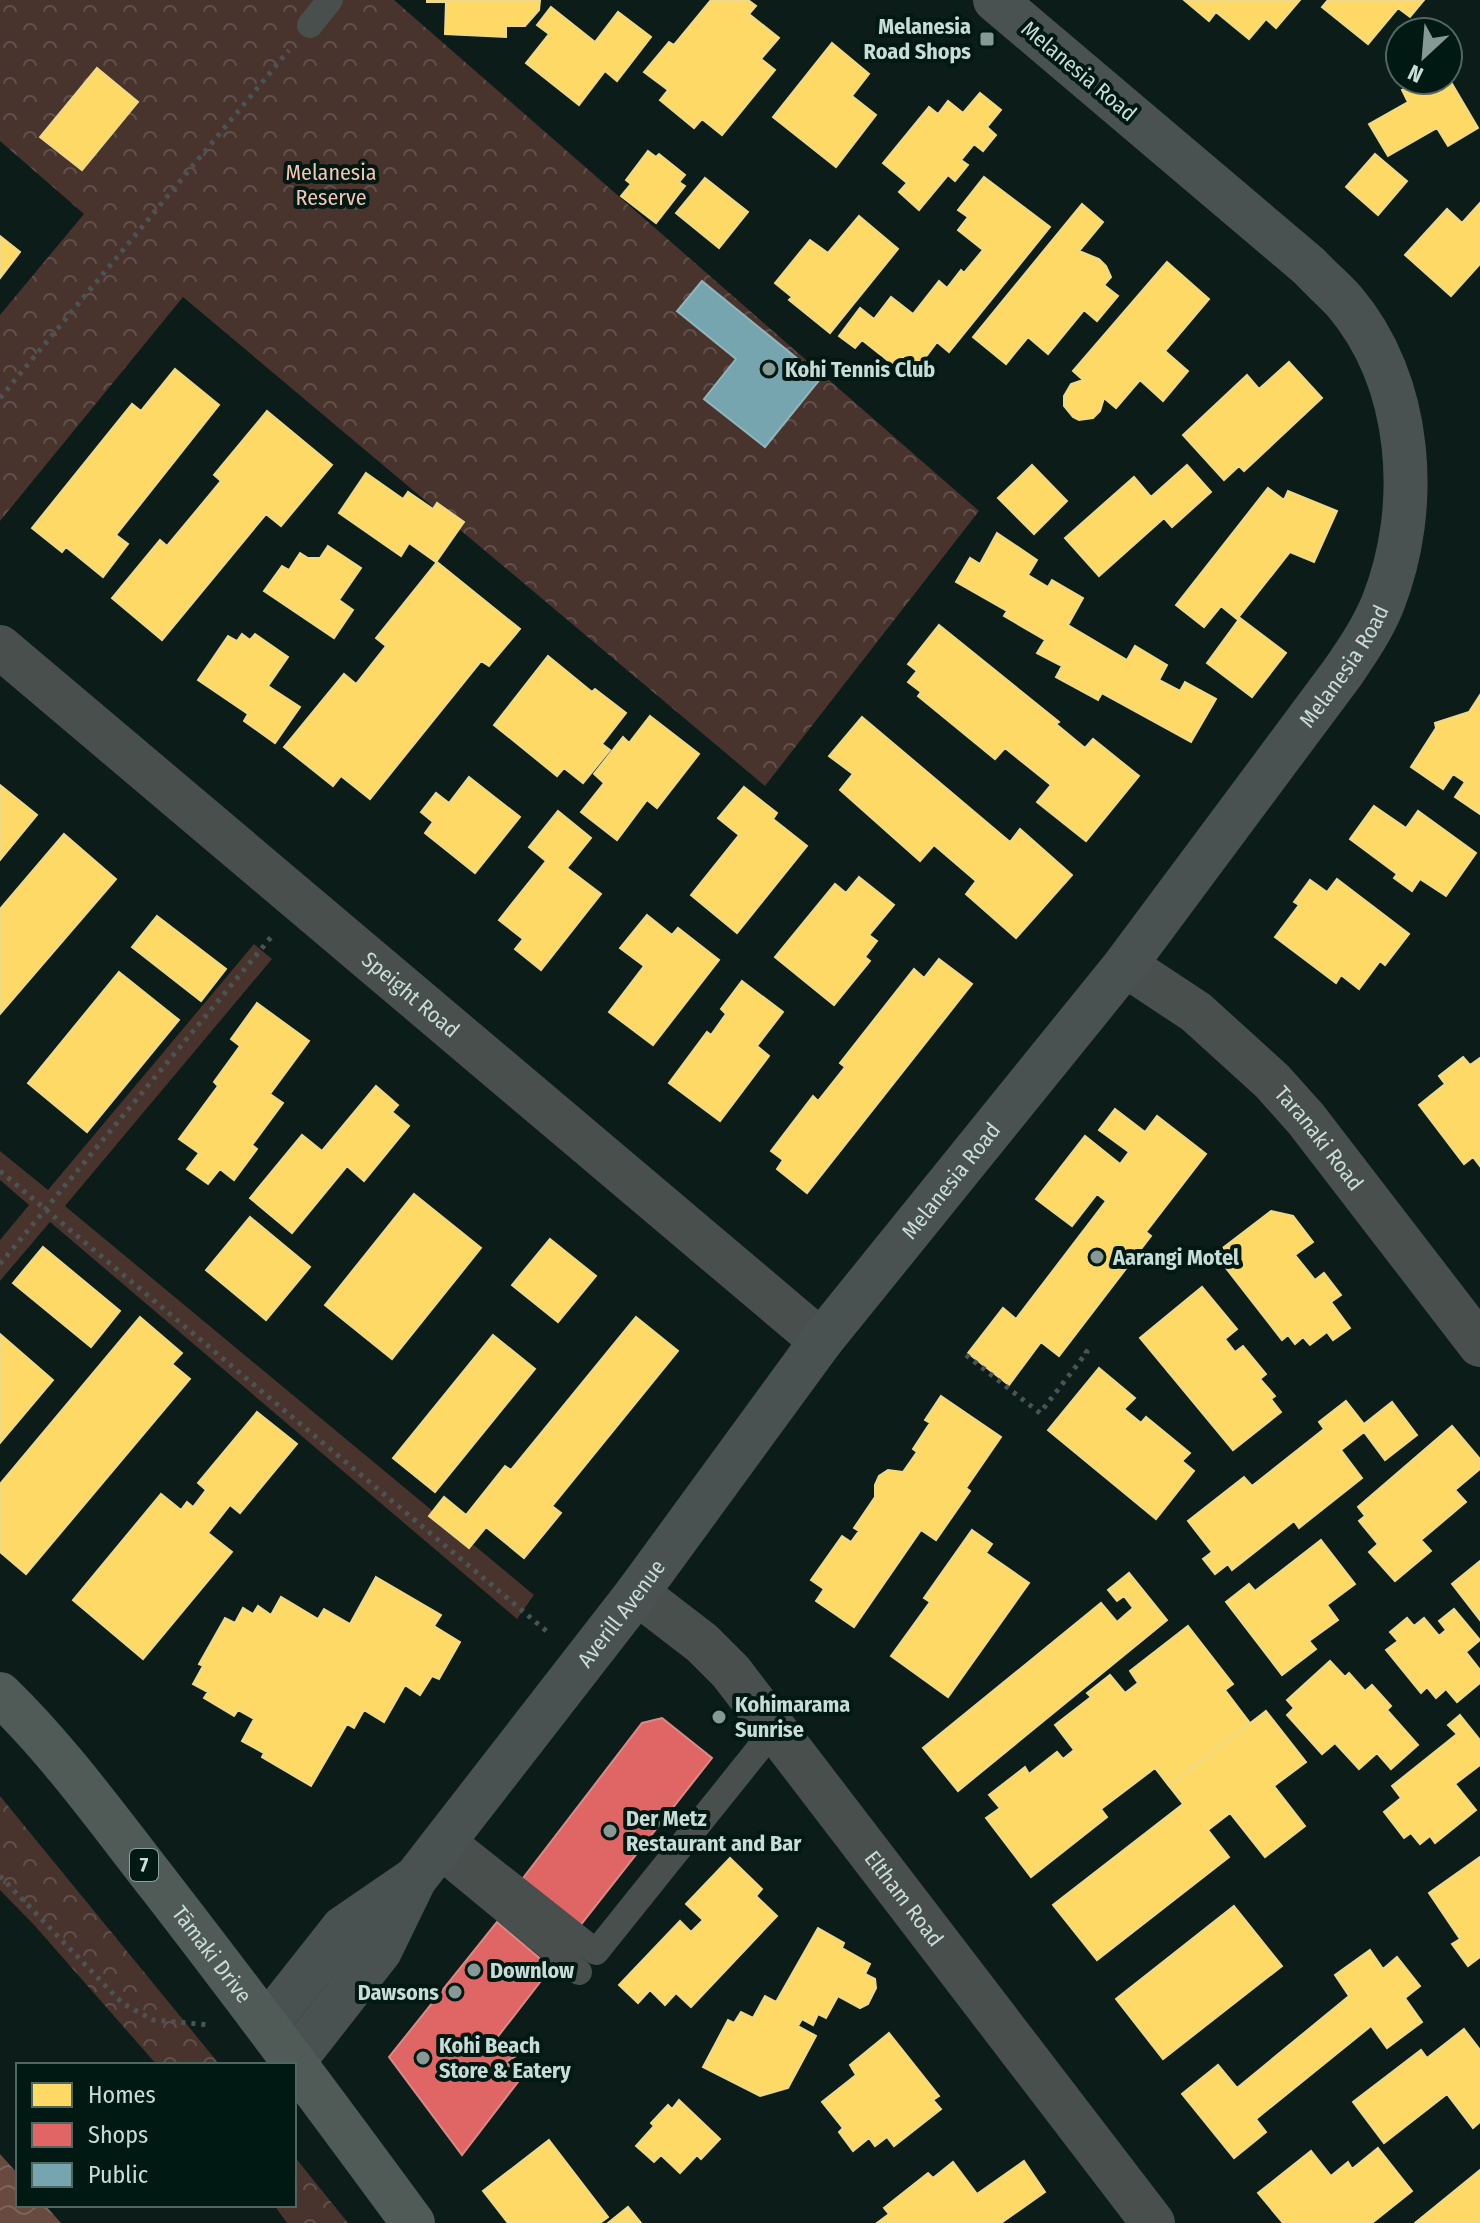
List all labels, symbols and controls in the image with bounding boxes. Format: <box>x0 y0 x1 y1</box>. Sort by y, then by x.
place label: Melanesia Road Shops <box>864 13 971 65</box>
street label: Melanesia Road <box>1016 15 1142 127</box>
north arrow <box>1384 16 1464 96</box>
marker: Melanesia Road Shops <box>978 30 996 48</box>
text: N <box>1404 59 1427 89</box>
park label: Melanesia Reserve <box>285 159 377 211</box>
place label: Kohi Tennis Club <box>785 356 935 383</box>
marker: Kohi Tennis Club <box>760 360 778 378</box>
street label: Melanesia Road <box>1293 601 1394 733</box>
street label: Speight Road <box>357 946 465 1043</box>
street label: Taranaki Road <box>1269 1080 1369 1196</box>
street label: Melanesia Road <box>896 1117 1006 1244</box>
place label: Aarangi Motel <box>1112 1244 1240 1271</box>
marker: Aarangi Motel <box>1088 1248 1106 1266</box>
street label: Averill Avenue <box>571 1554 671 1672</box>
place label: Kohimarama Sunrise <box>735 1691 850 1743</box>
marker: Kohimarama Sunrise <box>710 1708 728 1726</box>
place label: Der Metz Restaurant and Bar <box>626 1805 802 1857</box>
marker: Der Metz Restaurant and Bar <box>601 1822 619 1840</box>
street label: Eltham Road <box>859 1845 949 1951</box>
road number: 7 <box>130 1849 158 1881</box>
street label: Tāmaki Drive <box>167 1900 258 2008</box>
place label: Downlow <box>490 1957 574 1984</box>
marker: Downlow <box>465 1961 483 1979</box>
place label: Dawsons <box>358 1979 439 2006</box>
marker: Dawsons <box>446 1983 464 2001</box>
place label: Kohi Beach Store & Eatery <box>439 2032 571 2084</box>
marker: Kohi Beach Store & Eatery <box>414 2049 432 2067</box>
legend <box>16 2063 296 2207</box>
text: Homes <box>88 2081 156 2109</box>
text: Shops <box>88 2121 148 2149</box>
text: Public <box>88 2161 148 2189</box>

